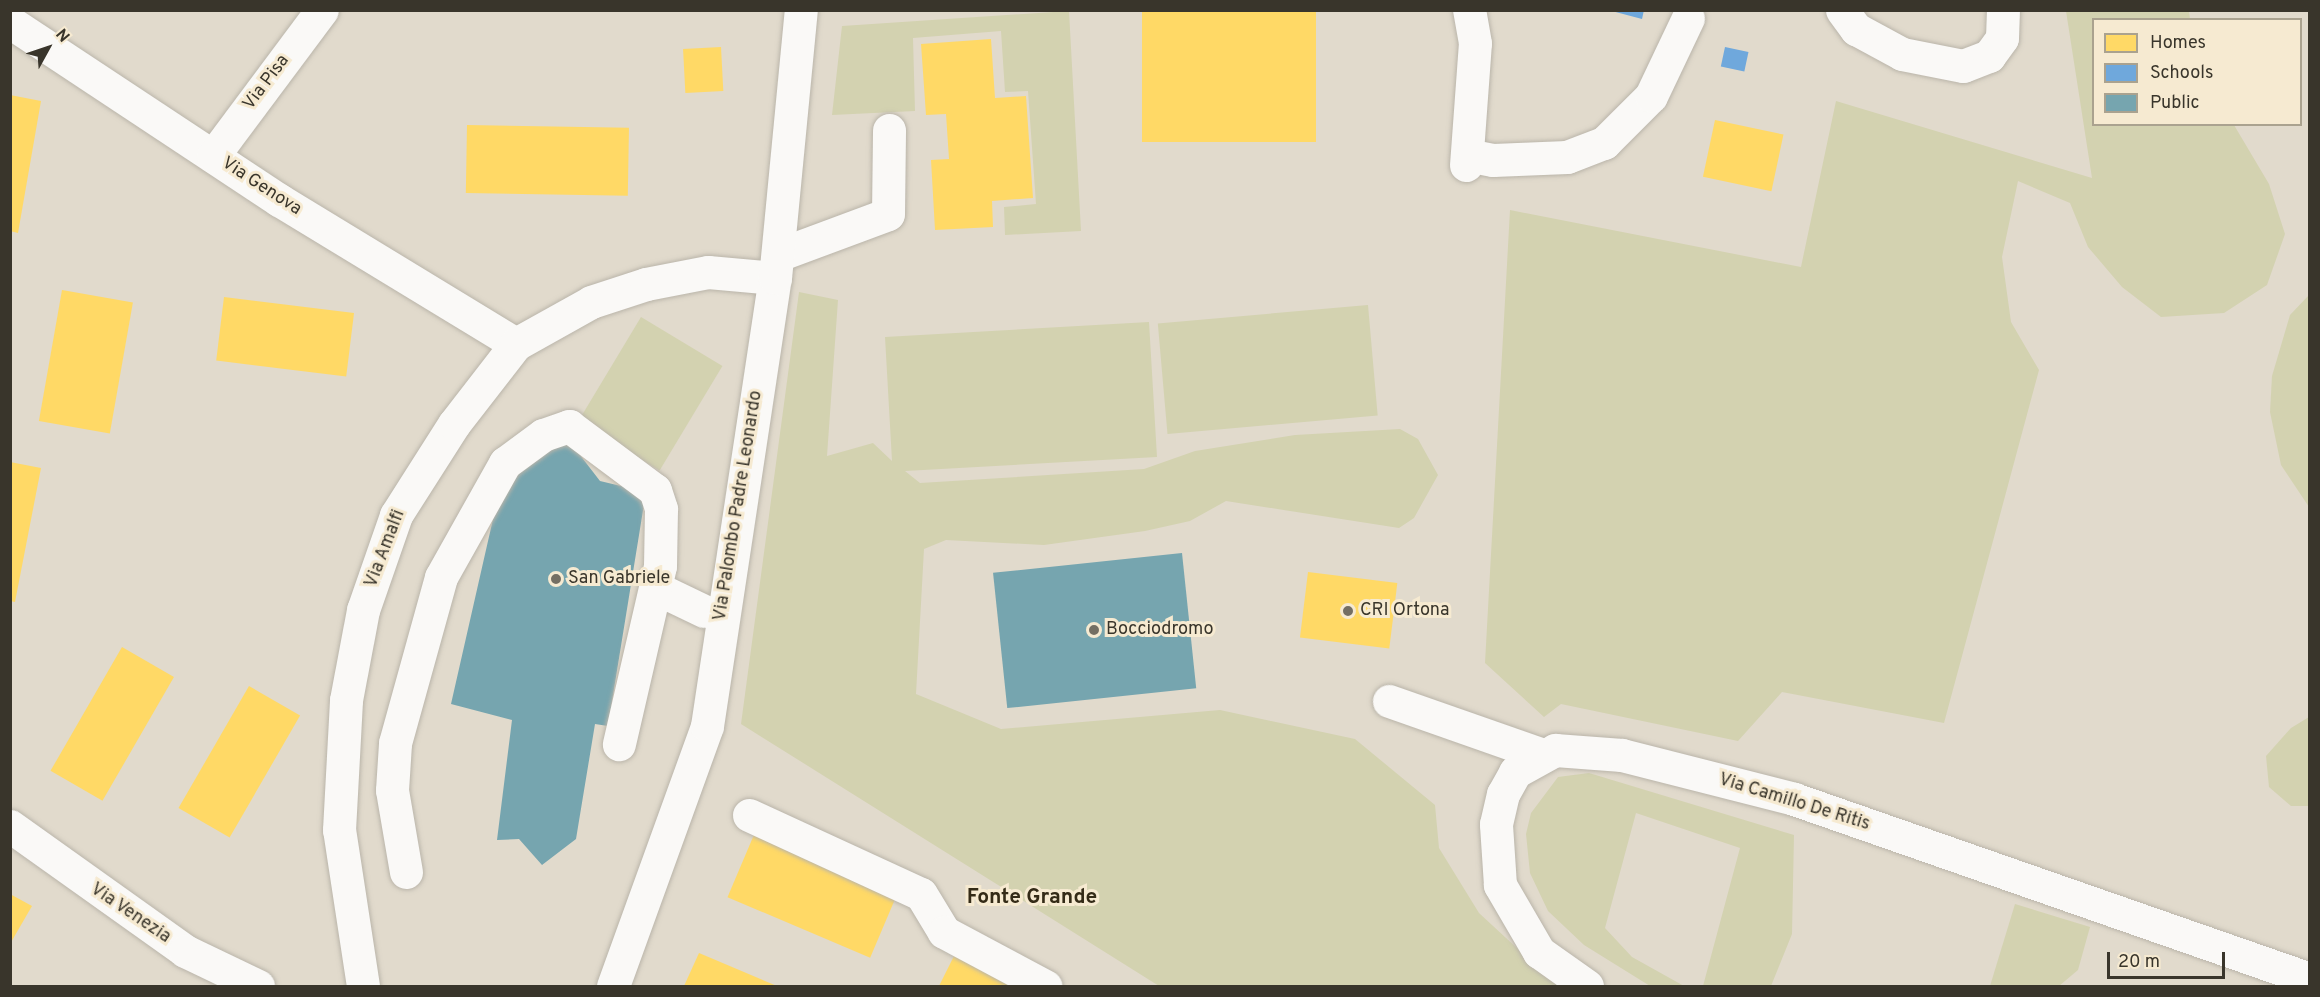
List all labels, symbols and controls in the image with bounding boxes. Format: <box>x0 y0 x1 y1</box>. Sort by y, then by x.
north arrow <box>18 18 78 78</box>
legend <box>2092 18 2302 126</box>
text: N <box>50 26 73 47</box>
text: Homes <box>2150 32 2206 55</box>
street label: Via Pisa <box>239 51 295 115</box>
text: Schools <box>2150 62 2213 85</box>
text: Public <box>2150 92 2200 115</box>
street label: Via Genova <box>217 153 305 221</box>
street label: Via Palombo Padre Leonardo <box>710 389 768 623</box>
street label: Via Amalfi <box>361 507 411 591</box>
place label: San Gabriele <box>568 568 670 590</box>
marker: San Gabriele <box>549 572 563 586</box>
place label: CRI Ortona <box>1360 600 1450 622</box>
marker: CRI Ortona <box>1341 604 1355 618</box>
place label: Bocciodromo <box>1106 619 1214 641</box>
marker: Bocciodromo <box>1087 623 1101 637</box>
street label: Via Camillo De Ritis <box>1716 770 1872 836</box>
street label: Via Venezia <box>85 879 175 949</box>
district label: Fonte Grande <box>967 885 1097 911</box>
scale bar <box>2110 940 2228 978</box>
text: 20 m <box>2118 951 2160 974</box>

